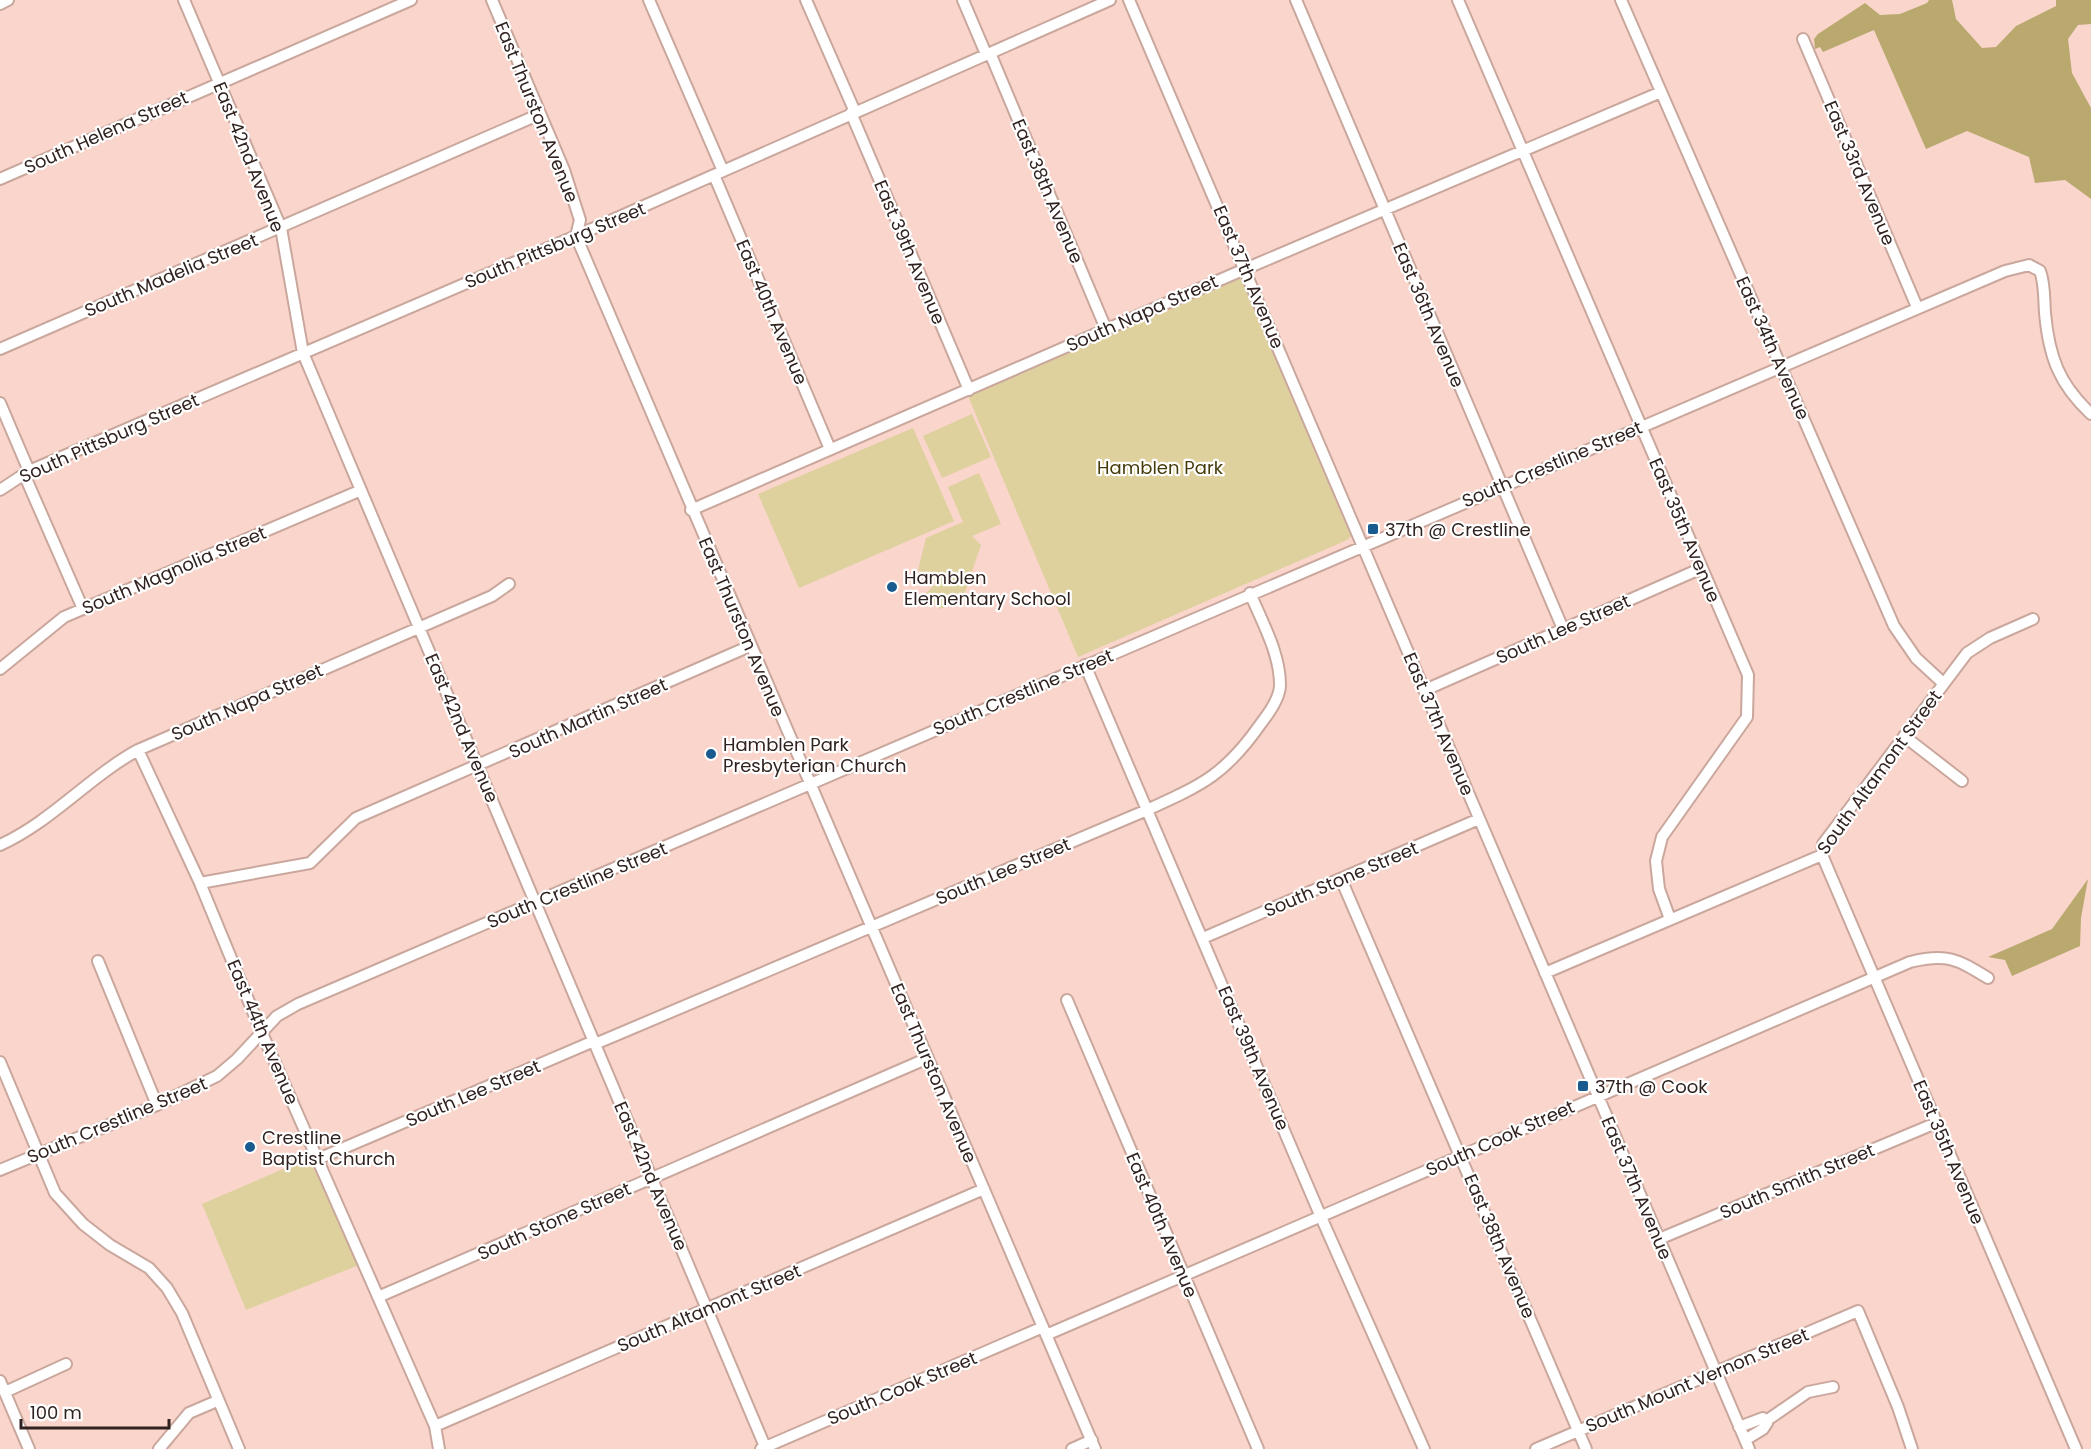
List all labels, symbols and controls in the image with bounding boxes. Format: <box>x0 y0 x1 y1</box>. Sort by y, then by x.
street label: East Thurston Avenue <box>489 18 585 206</box>
street label: East 42nd Avenue <box>207 78 291 236</box>
street label: South Helena Street <box>20 85 192 179</box>
street label: East 33rd Avenue <box>1818 97 1902 249</box>
street label: East 38th Avenue <box>1006 115 1090 267</box>
street label: East 39th Avenue <box>868 176 952 328</box>
street label: South Pittsburg Street <box>461 196 649 294</box>
street label: East 37th Avenue <box>1208 202 1290 352</box>
street label: South Madelia Street <box>81 227 261 323</box>
street label: East 40th Avenue <box>730 236 814 388</box>
street label: East 36th Avenue <box>1387 239 1471 391</box>
street label: South Napa Street <box>1062 268 1222 358</box>
street label: East 34th Avenue <box>1730 272 1816 424</box>
street label: South Pittsburg Street <box>15 387 203 489</box>
street label: South Crestline Street <box>1458 415 1646 513</box>
street label: East 35th Avenue <box>1643 454 1727 606</box>
park label: Hamblen Park <box>1097 455 1224 480</box>
place label: 37th @ Crestline <box>1385 517 1531 542</box>
street label: South Magnolia Street <box>78 520 270 620</box>
marker: 37th @ Crestline <box>1366 522 1380 536</box>
street label: East Thurston Avenue <box>693 533 791 721</box>
place label: Hamblen Elementary School <box>904 565 1071 611</box>
marker: Hamblen Elementary School <box>885 580 899 594</box>
street label: South Lee Street <box>1492 588 1634 670</box>
street label: South Crestline Street <box>929 643 1117 741</box>
street label: East 37th Avenue <box>1398 649 1480 799</box>
street label: East 42nd Avenue <box>419 650 505 806</box>
street label: South Napa Street <box>167 657 327 747</box>
street label: South Martin Street <box>505 672 671 764</box>
street label: South Altamont Street <box>1811 685 1947 859</box>
place label: Hamblen Park Presbyterian Church <box>723 732 906 778</box>
marker: Hamblen Park Presbyterian Church <box>704 747 718 761</box>
street label: South Lee Street <box>932 831 1074 911</box>
street label: South Stone Street <box>1260 835 1422 923</box>
street label: South Crestline Street <box>483 836 671 934</box>
street label: East 44th Avenue <box>221 956 305 1108</box>
street label: East Thurston Avenue <box>885 979 983 1167</box>
street label: East 39th Avenue <box>1212 982 1296 1134</box>
street label: South Lee Street <box>402 1053 544 1133</box>
street label: South Crestline Street <box>23 1071 211 1169</box>
place label: 37th @ Cook <box>1595 1074 1708 1099</box>
street label: East 35th Avenue <box>1907 1076 1991 1228</box>
marker: 37th @ Cook <box>1576 1079 1590 1093</box>
street label: South Cook Street <box>1422 1094 1578 1182</box>
street label: East 42nd Avenue <box>608 1098 694 1254</box>
street label: East 37th Avenue <box>1596 1113 1678 1263</box>
place label: Crestline Baptist Church <box>262 1125 395 1171</box>
street label: South Smith Street <box>1716 1137 1878 1225</box>
marker: Crestline Baptist Church <box>243 1140 257 1154</box>
street label: East 40th Avenue <box>1120 1149 1204 1301</box>
street label: East 38th Avenue <box>1458 1170 1542 1322</box>
street label: South Stone Street <box>473 1176 635 1266</box>
street label: South Altamont Street <box>613 1258 805 1358</box>
street label: South Mount Vernon Street <box>1582 1322 1812 1438</box>
street label: South Cook Street <box>823 1345 981 1431</box>
scale bar <box>21 1392 170 1430</box>
text: 100 m <box>30 1400 82 1425</box>

